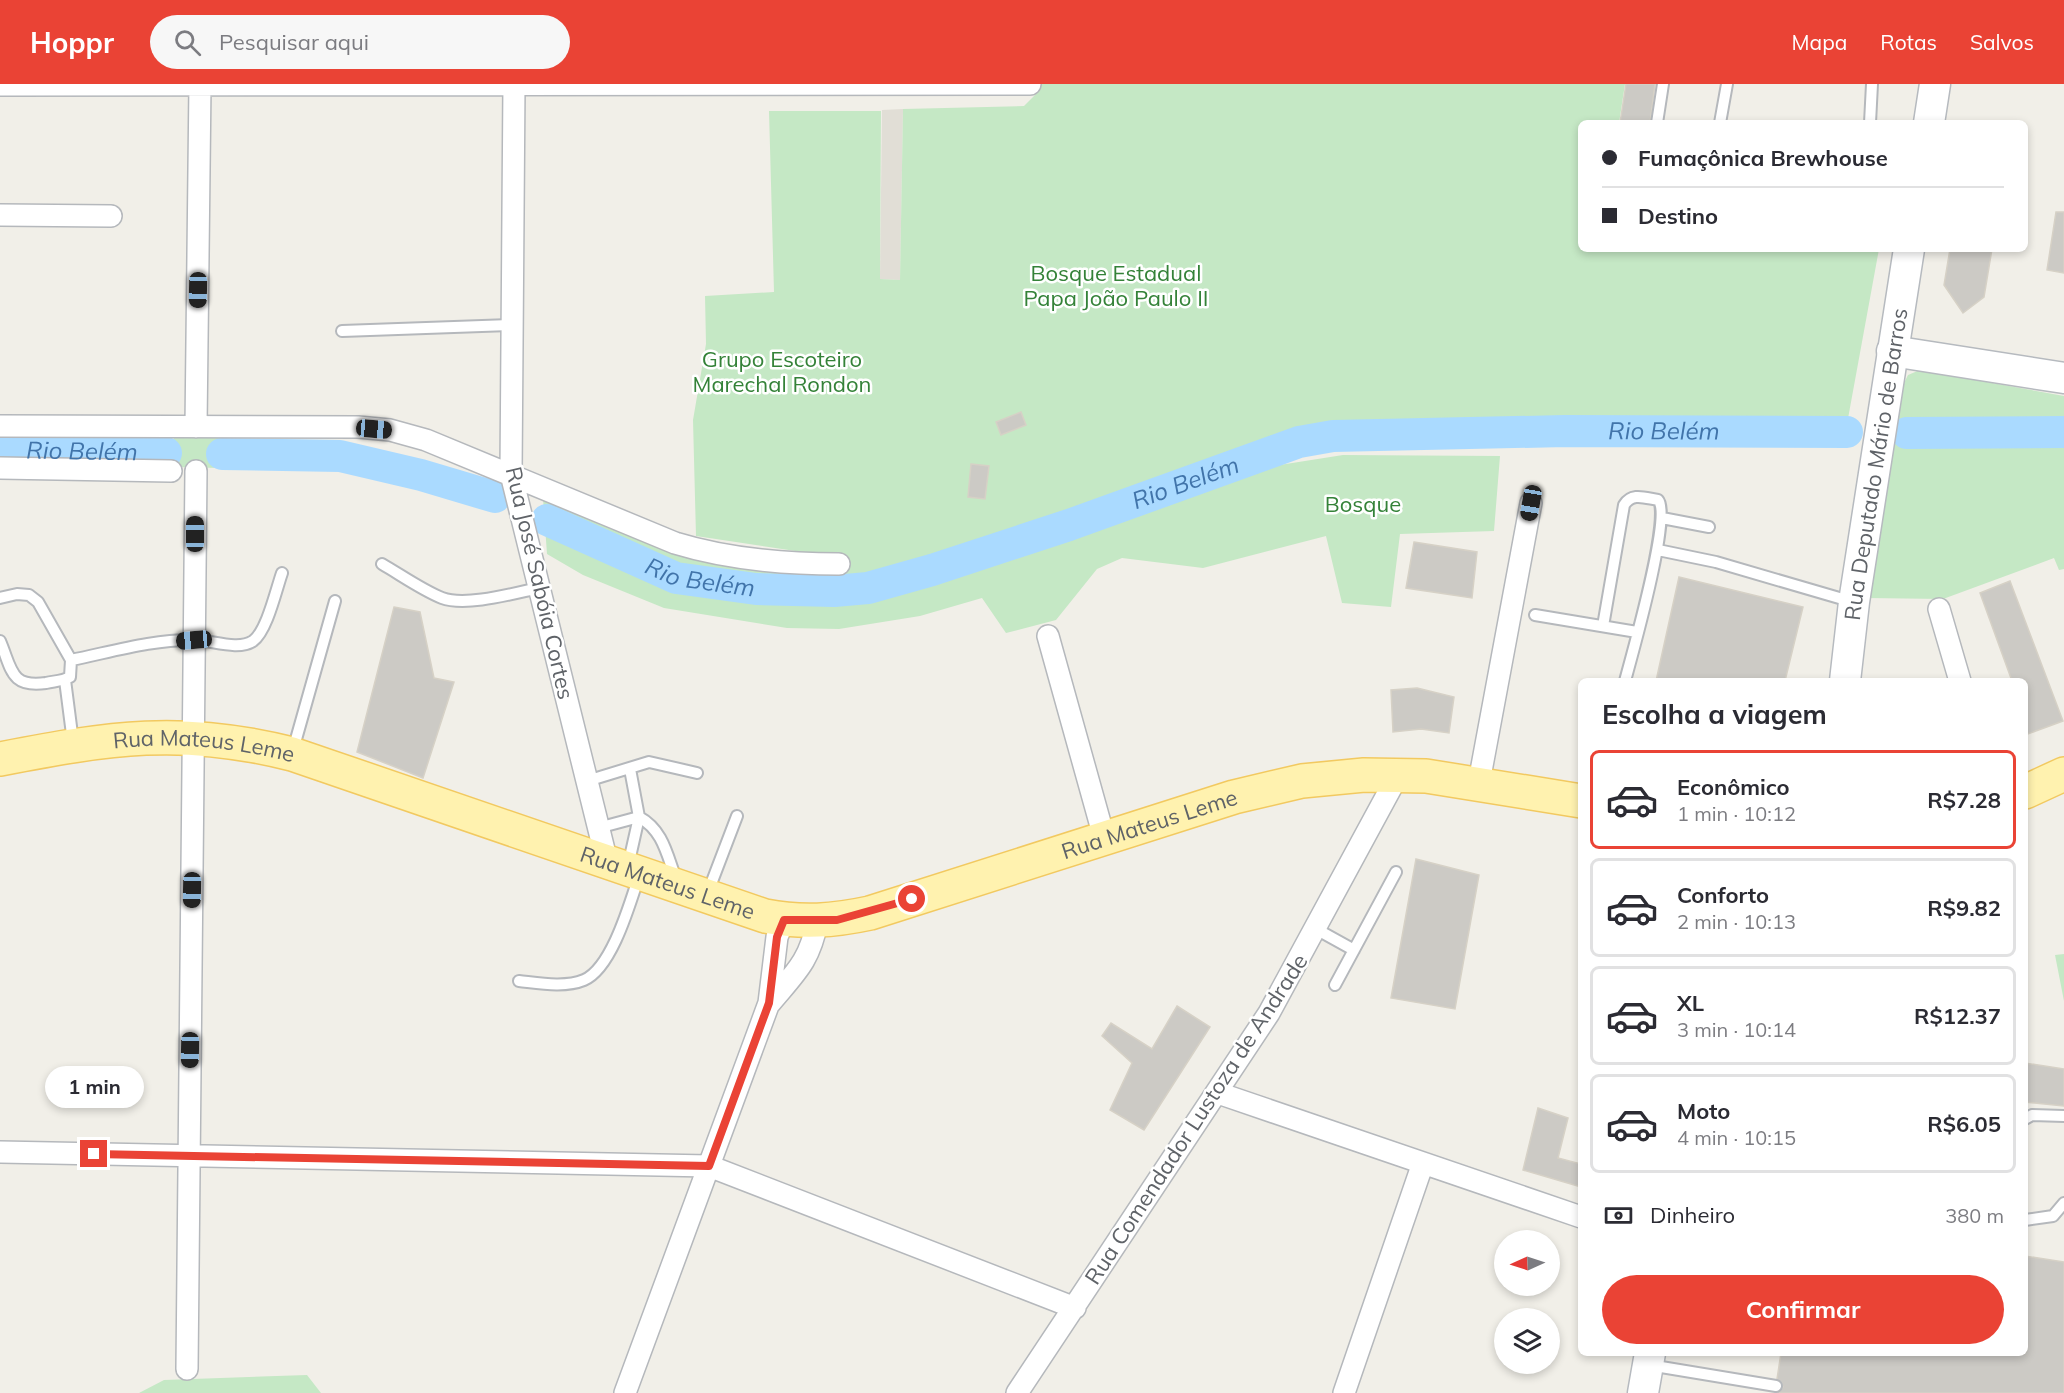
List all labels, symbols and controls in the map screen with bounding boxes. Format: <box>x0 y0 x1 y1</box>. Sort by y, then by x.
search box <box>150 15 570 69</box>
text: Hoppr <box>30 25 114 60</box>
icon: search <box>171 26 204 59</box>
text: Pesquisar aqui <box>219 28 369 56</box>
text: Mapa <box>1792 29 1847 55</box>
text: Rotas <box>1880 29 1937 55</box>
text: Salvos <box>1970 29 2034 55</box>
text: Fumaçônica Brewhouse <box>1638 144 1888 172</box>
text: Destino <box>1638 202 1718 230</box>
park label: Bosque Estadual Papa João Paulo II <box>1023 259 1209 312</box>
car <box>189 272 207 308</box>
street label: Rua Deputado Mário de Barros <box>1838 306 1914 622</box>
park label: Grupo Escoteiro Marechal Rondon <box>693 345 871 398</box>
water label: Rio Belém <box>1608 415 1720 446</box>
car <box>355 418 393 440</box>
water label: Rio Belém <box>26 434 138 466</box>
water label: Rio Belém <box>1128 449 1243 515</box>
street label: Rua José Sabóia Cortes <box>500 464 580 702</box>
car <box>1519 484 1543 522</box>
park label: Bosque <box>1325 490 1401 518</box>
car <box>186 516 204 552</box>
water label: Rio Belém <box>641 550 757 603</box>
car <box>175 629 213 651</box>
text: Escolha a viagem <box>1602 697 1827 731</box>
street label: Rua Mateus Leme <box>112 724 298 768</box>
icon: car <box>1605 773 1659 827</box>
text: Econômico <box>1677 773 1790 801</box>
street label: Rua Mateus Leme <box>1058 783 1241 865</box>
text: R$7.28 <box>1927 786 2001 814</box>
text: 1 min · 10:12 <box>1677 801 1796 826</box>
street label: Rua Mateus Leme <box>576 840 759 926</box>
car <box>183 872 201 908</box>
icon: car <box>1605 881 1659 935</box>
text: Conforto <box>1677 881 1769 909</box>
route start <box>898 885 925 912</box>
text: R$9.82 <box>1927 894 2001 922</box>
text: 2 min · 10:13 <box>1677 909 1796 934</box>
street label: Rua Comendador Lustoza de Andrade <box>1078 948 1314 1290</box>
icon: car <box>1605 989 1659 1043</box>
text: XL <box>1677 989 1704 1017</box>
text: R$12.37 <box>1914 1002 2001 1030</box>
text: 3 min · 10:14 <box>1677 1017 1796 1042</box>
car <box>181 1032 199 1068</box>
callout: 1 min <box>44 1067 144 1109</box>
text: 1 min <box>68 1074 121 1099</box>
icon: car <box>1605 1097 1659 1151</box>
text: Moto <box>1677 1097 1730 1125</box>
text: R$6.05 <box>1927 1110 2001 1138</box>
text: 4 min · 10:15 <box>1677 1125 1796 1150</box>
route end <box>80 1140 107 1167</box>
icon: cash <box>1602 1199 1635 1232</box>
text: Dinheiro <box>1650 1201 1735 1229</box>
text: 380 m <box>1945 1203 2004 1228</box>
north arrow <box>1494 1230 1560 1296</box>
map controls <box>1494 1230 1560 1374</box>
button: Confirmar <box>1602 1275 2004 1344</box>
button: layers <box>1494 1308 1560 1374</box>

